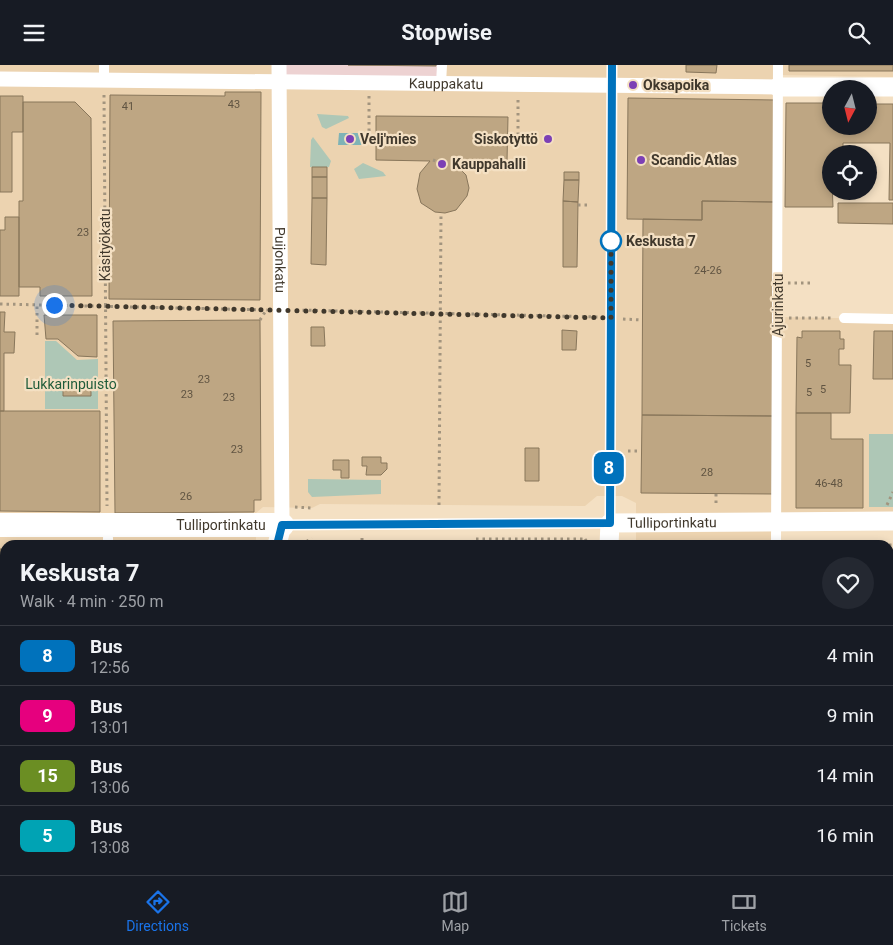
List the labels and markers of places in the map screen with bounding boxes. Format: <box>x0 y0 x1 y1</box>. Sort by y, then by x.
place label: Oksapoika <box>643 77 710 93</box>
marker: Oksapoika <box>627 79 639 91</box>
place label: Velj'mies <box>360 131 416 147</box>
place label: Siskotyttö <box>474 131 538 147</box>
marker: Velj'mies <box>344 133 356 145</box>
marker: Siskotyttö <box>542 133 554 145</box>
place label: Scandic Atlas <box>651 152 737 168</box>
marker: Scandic Atlas <box>635 154 647 166</box>
place label: Kauppahalli <box>452 156 526 172</box>
marker: Kauppahalli <box>436 158 448 170</box>
marker: Keskusta 7 <box>600 230 622 252</box>
place label: Keskusta 7 <box>626 233 696 249</box>

